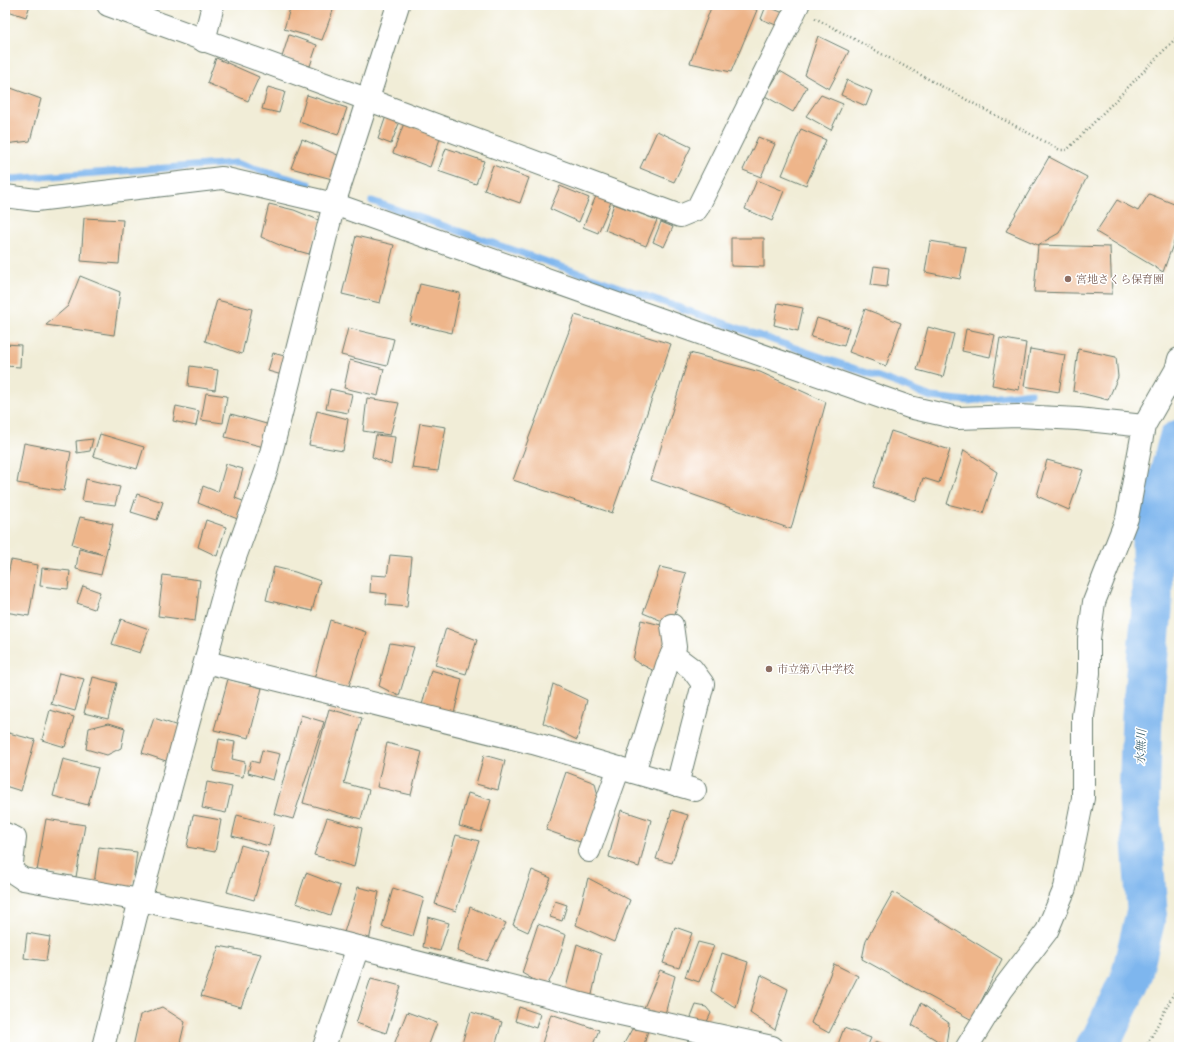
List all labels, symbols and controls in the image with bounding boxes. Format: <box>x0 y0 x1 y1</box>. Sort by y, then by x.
place label: 宮地さくら保育園 <box>1076 272 1164 287</box>
marker: 宮地さくら保育園 <box>1063 274 1073 284</box>
place label: 市立第八中学校 <box>777 662 854 677</box>
marker: 市立第八中学校 <box>764 664 774 674</box>
water label: 水無川 <box>1132 727 1150 765</box>

